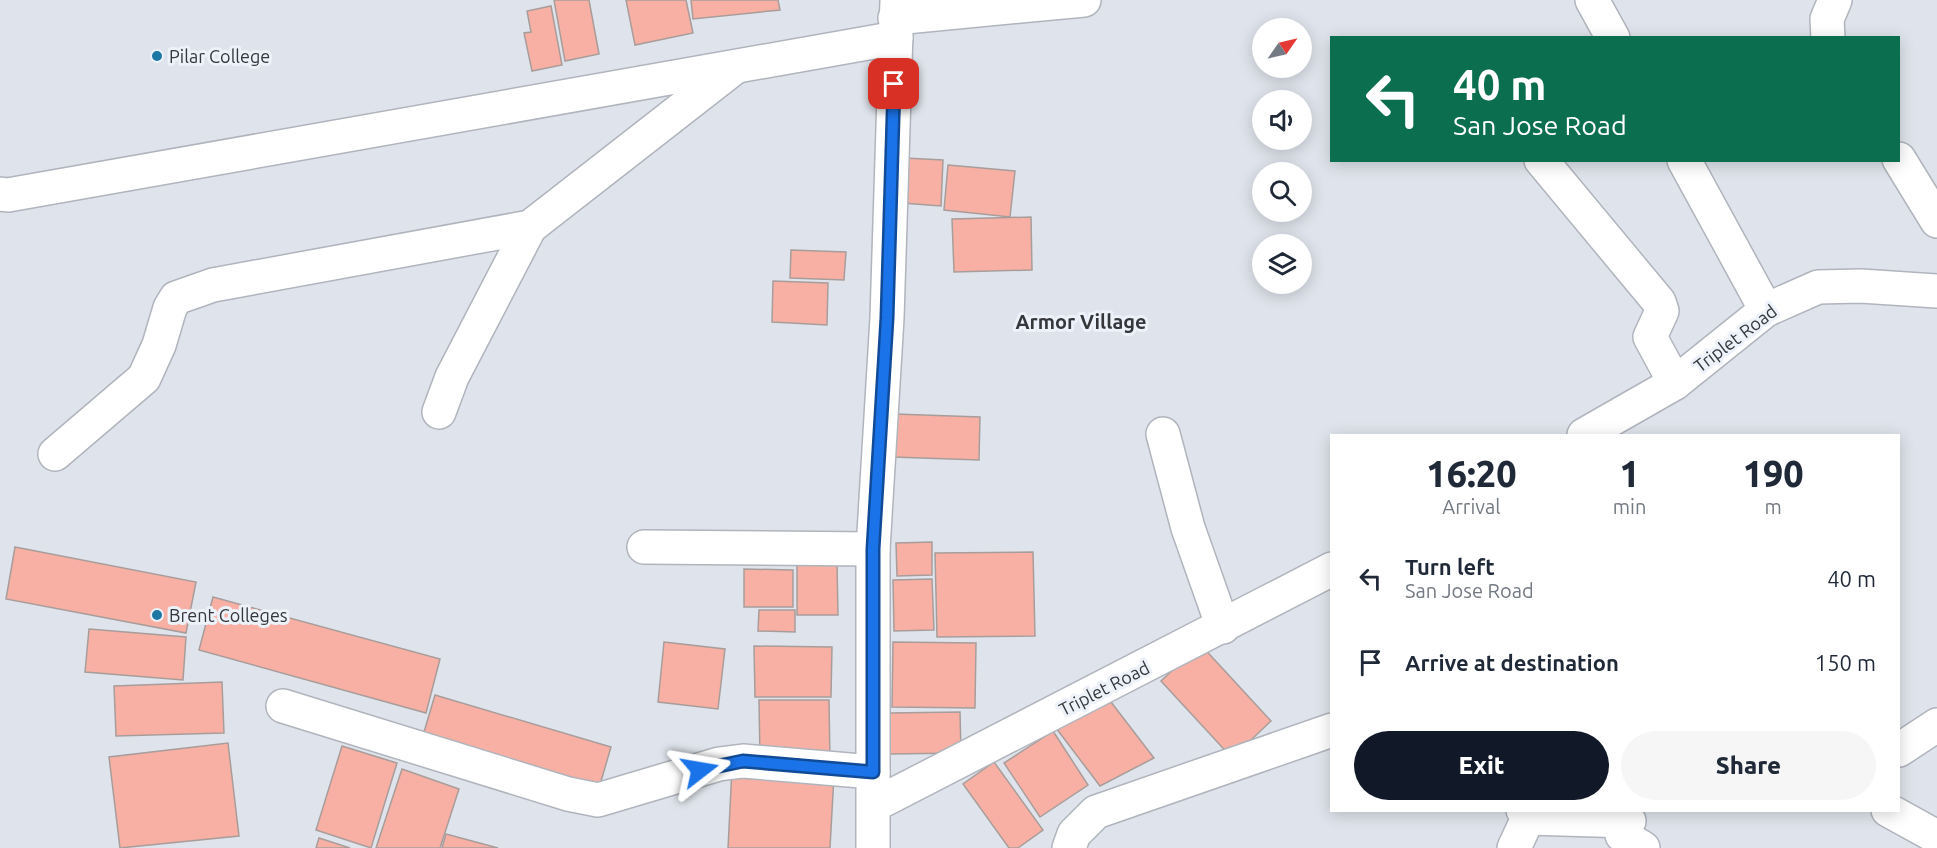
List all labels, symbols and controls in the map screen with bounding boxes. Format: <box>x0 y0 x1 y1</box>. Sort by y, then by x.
north arrow <box>1252 18 1312 78</box>
map controls <box>1252 18 1312 294</box>
place label: Pilar College <box>169 46 270 66</box>
marker: Pilar College <box>150 49 164 63</box>
pin <box>868 58 919 109</box>
icon: left <box>1354 60 1432 138</box>
text: 40 m <box>1453 61 1547 108</box>
icon: arrive <box>877 67 910 100</box>
button: sound <box>1252 90 1312 150</box>
text: San Jose Road <box>1453 110 1627 140</box>
button: search <box>1252 162 1312 222</box>
button: layers <box>1252 234 1312 294</box>
street label: Triplet Road <box>1690 300 1780 376</box>
district label: Armor Village <box>1015 310 1147 333</box>
text: 16:20 <box>1426 453 1516 494</box>
text: 1 <box>1619 453 1640 494</box>
text: 190 <box>1743 453 1804 494</box>
text: Arrival <box>1442 495 1501 518</box>
text: min <box>1613 495 1646 518</box>
text: m <box>1765 495 1782 518</box>
text: Turn left <box>1405 554 1495 579</box>
icon: left <box>1354 562 1387 595</box>
text: 40 m <box>1827 566 1876 591</box>
text: San Jose Road <box>1405 579 1534 602</box>
place label: Brent Colleges <box>169 605 288 625</box>
marker: Brent Colleges <box>150 608 164 622</box>
icon: arrive <box>1354 646 1387 679</box>
text: Arrive at destination <box>1405 650 1619 675</box>
text: 150 m <box>1815 650 1876 675</box>
street label: Triplet Road <box>1056 657 1152 719</box>
button: Exit <box>1354 731 1609 800</box>
button: Share <box>1621 731 1876 800</box>
position arrow <box>668 738 732 802</box>

